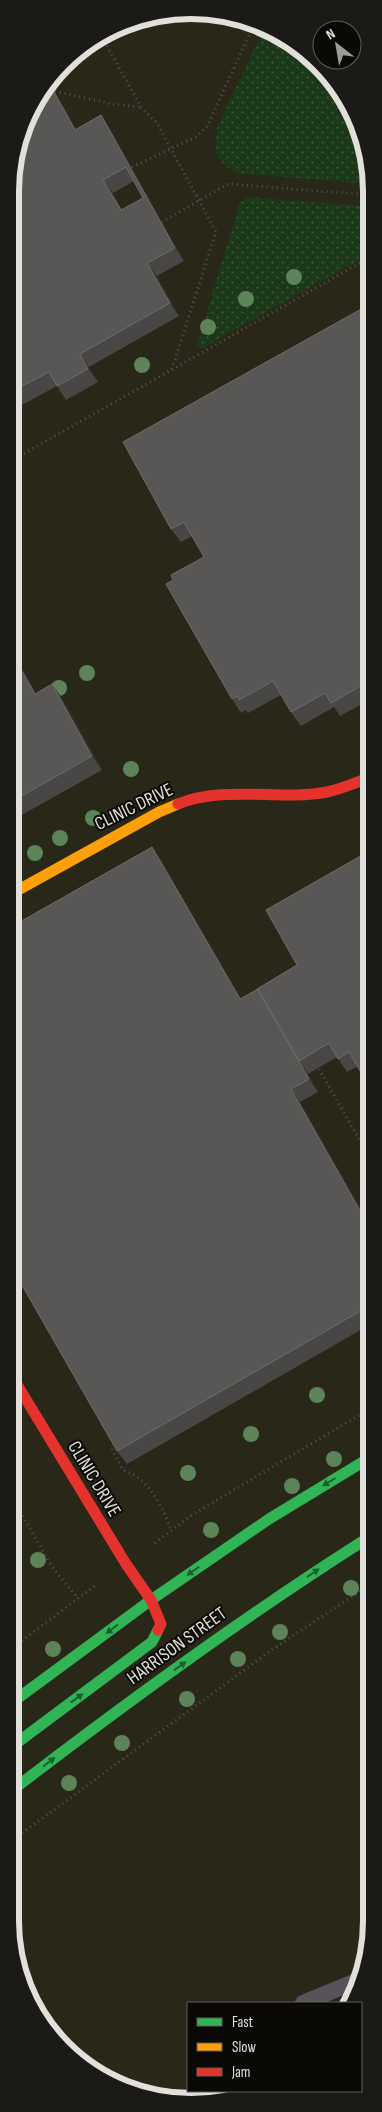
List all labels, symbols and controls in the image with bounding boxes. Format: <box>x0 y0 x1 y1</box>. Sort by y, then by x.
north arrow <box>312 20 362 70</box>
text: N <box>323 25 338 43</box>
street label: CLINIC DRIVE <box>91 778 177 836</box>
street label: CLINIC DRIVE <box>62 1437 126 1521</box>
one-way arrow <box>323 1478 336 1487</box>
one-way arrow <box>186 1566 200 1576</box>
one-way arrow <box>307 1568 320 1578</box>
street label: HARRISON STREET <box>123 1602 231 1690</box>
one-way arrow <box>105 1624 119 1634</box>
one-way arrow <box>173 1661 187 1671</box>
one-way arrow <box>70 1693 84 1703</box>
one-way arrow <box>42 1757 56 1767</box>
legend <box>187 2002 362 2092</box>
text: Fast <box>232 2013 254 2032</box>
text: Slow <box>232 2038 256 2057</box>
text: Jam <box>231 2063 250 2082</box>

